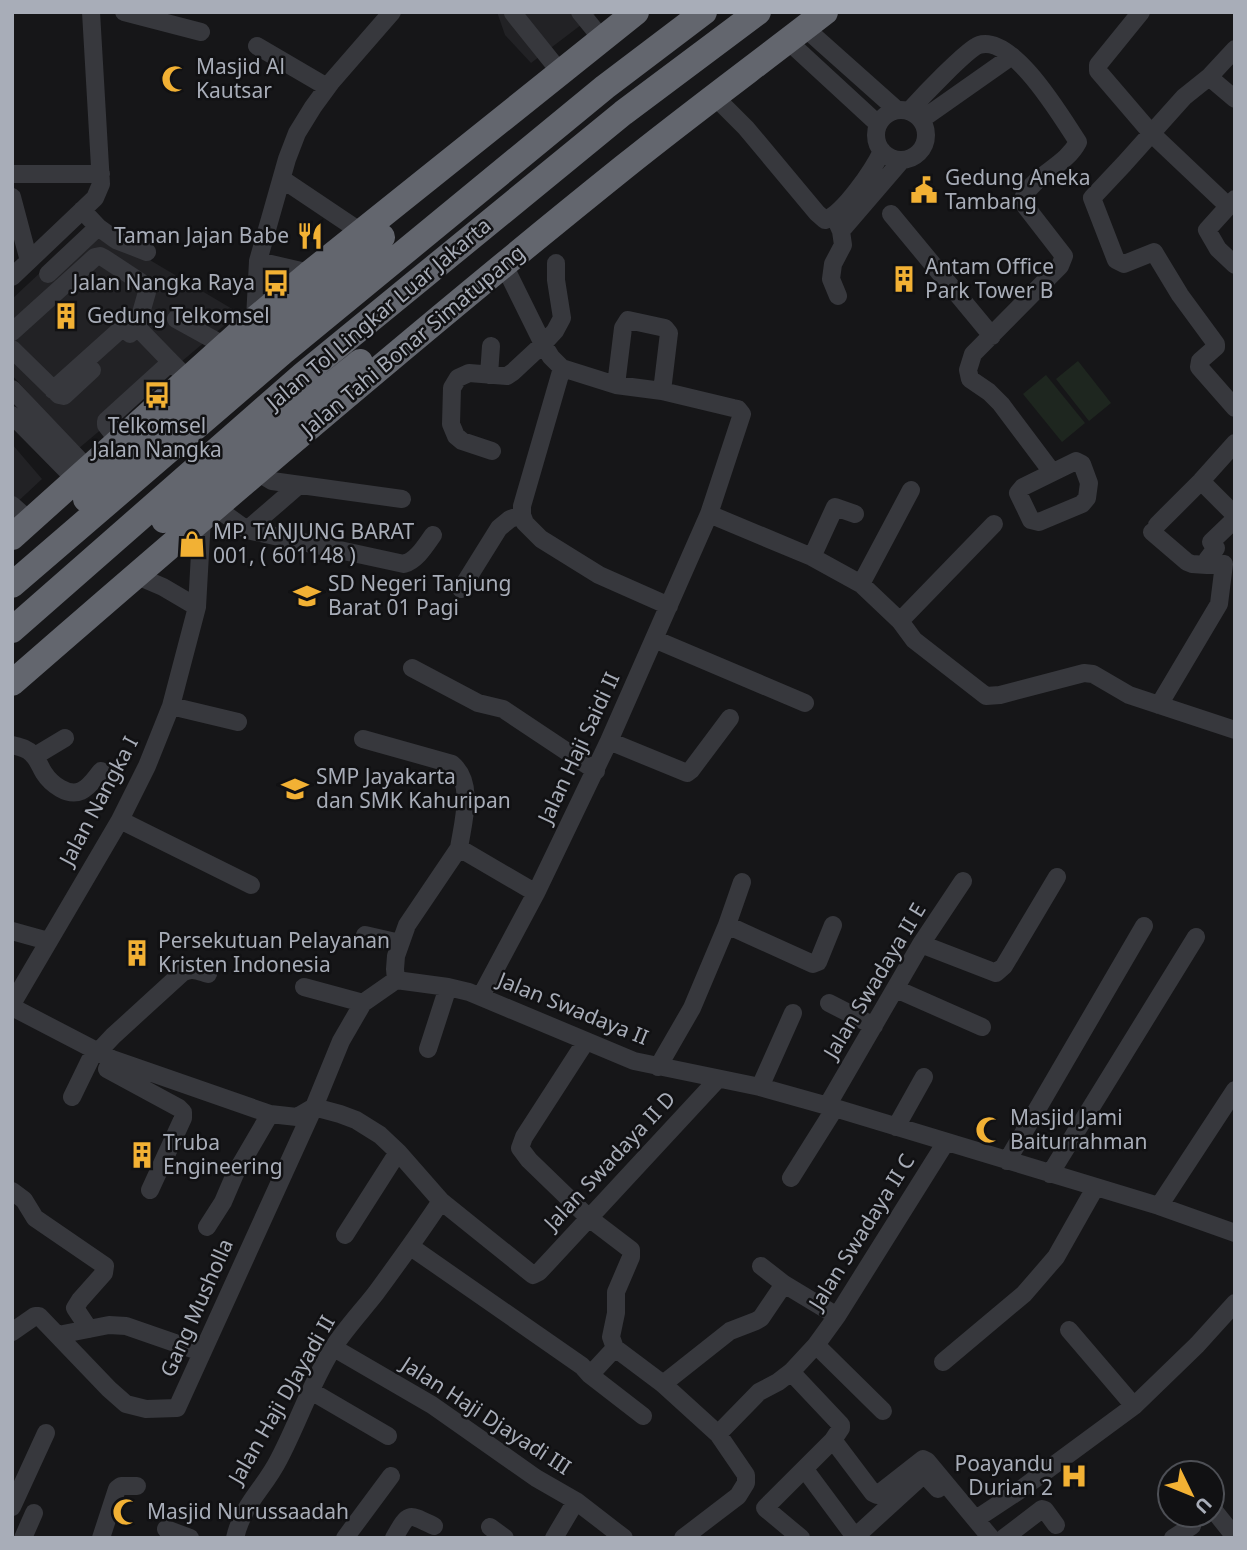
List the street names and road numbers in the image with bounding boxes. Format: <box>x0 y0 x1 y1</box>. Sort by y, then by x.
street label: Jalan Tol Lingkar Luar Jakarta <box>259 211 496 417</box>
street label: Jalan Tahi Bonar Simatupang <box>293 238 530 443</box>
street label: Jalan Haji Saidi II <box>530 668 625 829</box>
street label: Jalan Nangka I <box>51 731 144 872</box>
street label: Jalan Swadaya II E <box>816 897 932 1065</box>
street label: Jalan Swadaya II <box>492 964 653 1051</box>
street label: Jalan Swadaya II D <box>536 1085 681 1237</box>
street label: Jalan Swadaya II C <box>801 1148 920 1316</box>
street label: Gang Musholla <box>153 1234 239 1381</box>
street label: Jalan Haji DJayadi II <box>220 1310 341 1491</box>
street label: Jalan Haji Djayadi III <box>395 1349 577 1481</box>

